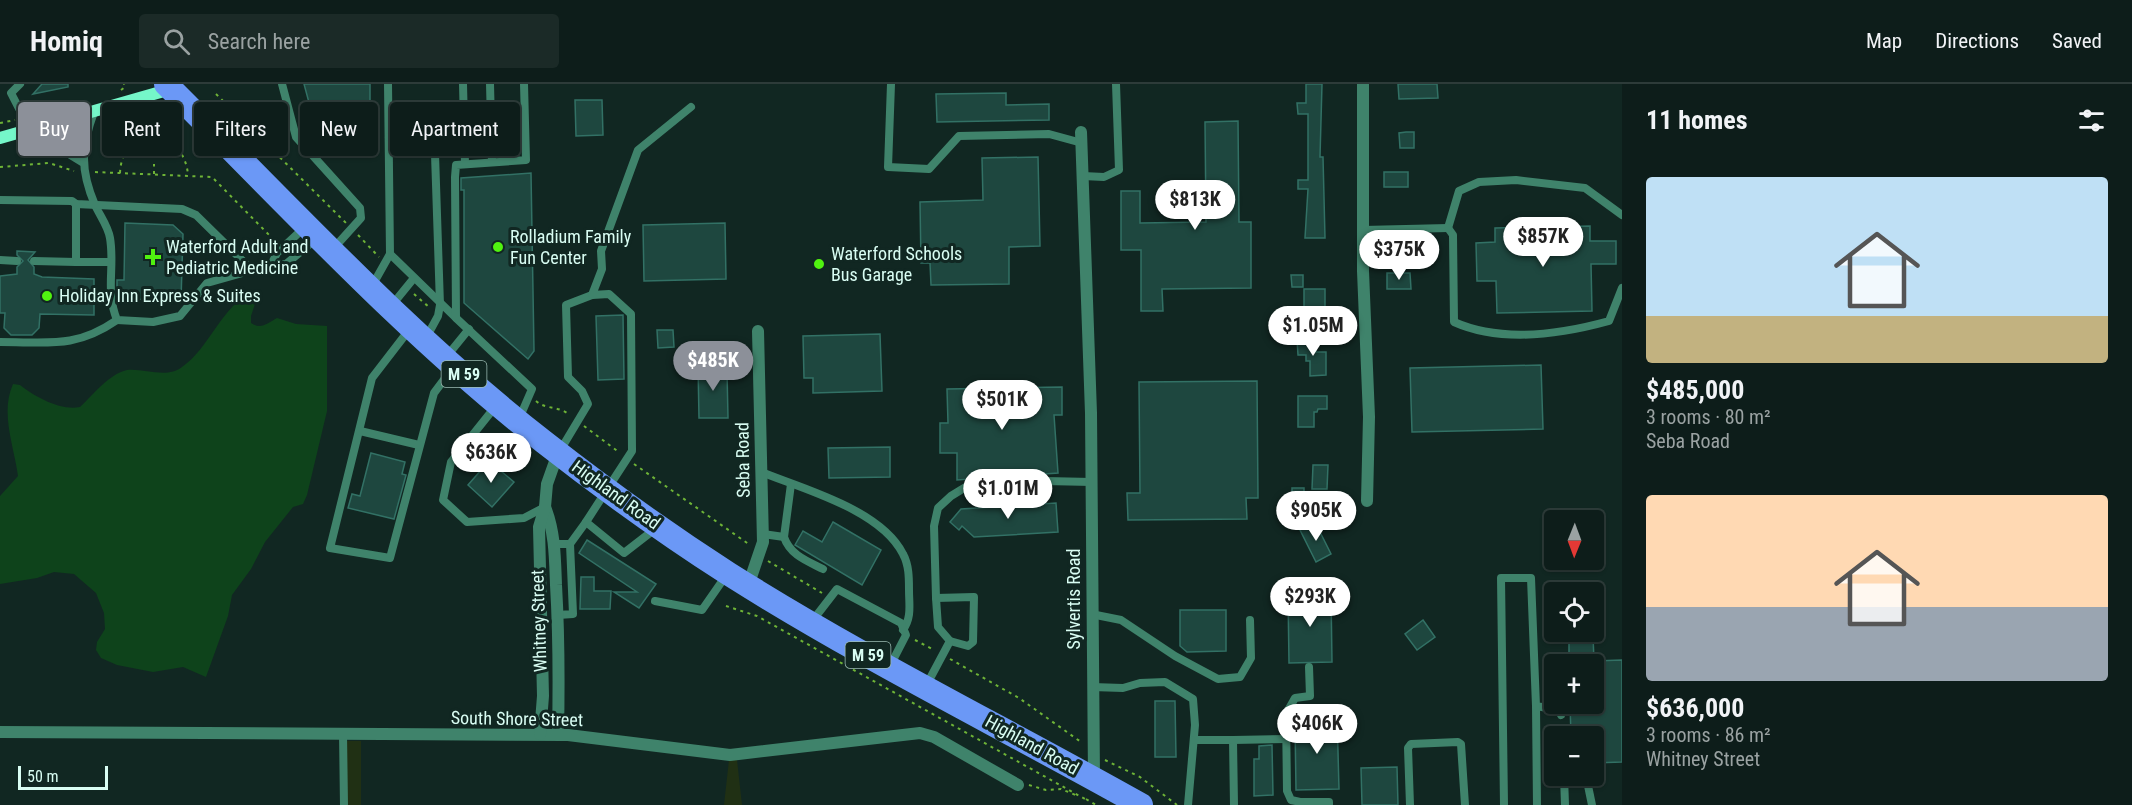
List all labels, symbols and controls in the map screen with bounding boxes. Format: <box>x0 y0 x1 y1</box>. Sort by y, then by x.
search box <box>139 14 559 68</box>
text: Homiq <box>30 25 103 58</box>
icon: search <box>160 25 193 58</box>
text: Search here <box>208 29 310 54</box>
text: Map <box>1866 29 1902 53</box>
text: Directions <box>1935 29 2019 53</box>
text: Saved <box>2052 29 2102 53</box>
chip: Buy <box>18 102 90 156</box>
chip: Rent <box>102 102 182 156</box>
chip: Filters <box>194 102 288 156</box>
chip: New <box>300 102 378 156</box>
chip: Apartment <box>390 102 520 156</box>
icon: filters <box>2075 104 2108 137</box>
text: 11 homes <box>1646 105 1748 135</box>
pin: $813K <box>1153 180 1237 231</box>
text: $813K <box>1169 187 1221 211</box>
icon: home <box>1823 216 1931 324</box>
pin: $857K <box>1501 217 1585 268</box>
text: $857K <box>1517 224 1569 248</box>
place label: Rolladium Family Fun Center <box>510 226 632 268</box>
pin: $375K <box>1357 230 1441 281</box>
place label: Waterford Adult and Pediatric Medicine <box>166 236 308 278</box>
text: $375K <box>1373 237 1425 261</box>
marker: Rolladium Family Fun Center <box>491 240 505 254</box>
place label: Waterford Schools Bus Garage <box>831 243 962 285</box>
marker: Waterford Adult and Pediatric Medicine <box>144 248 162 266</box>
marker: Waterford Schools Bus Garage <box>812 257 826 271</box>
place label: Holiday Inn Express & Suites <box>59 285 261 306</box>
marker: Holiday Inn Express & Suites <box>40 289 54 303</box>
pin: $1.05M <box>1264 306 1362 357</box>
text: $1.05M <box>1282 313 1344 337</box>
pin: $485K <box>671 341 755 392</box>
text: $485K <box>687 348 739 372</box>
road number: M 59 <box>442 361 486 387</box>
text: $485,000 <box>1646 375 1744 405</box>
pin: $501K <box>960 380 1044 431</box>
text: $501K <box>976 387 1028 411</box>
text: 3 rooms · 80 m² <box>1646 405 1771 429</box>
street label: Seba Road <box>731 422 754 498</box>
text: Seba Road <box>1646 429 1730 453</box>
pin: $636K <box>449 433 533 484</box>
text: $636K <box>465 440 517 464</box>
street label: Highland Road <box>568 456 664 534</box>
pin: $1.01M <box>959 469 1057 520</box>
text: $1.01M <box>977 476 1039 500</box>
pin: $905K <box>1274 491 1358 542</box>
text: $905K <box>1290 498 1342 522</box>
north arrow <box>1544 510 1604 570</box>
map controls <box>1544 510 1604 786</box>
icon: home <box>1823 534 1931 642</box>
street label: Sylvertis Road <box>1063 549 1084 649</box>
street label: Whitney Street <box>526 569 551 673</box>
pin: $293K <box>1268 577 1352 628</box>
button: locate <box>1544 582 1604 642</box>
text: $293K <box>1284 584 1336 608</box>
road number: M 59 <box>846 642 890 668</box>
button: + <box>1544 654 1604 714</box>
text: $636,000 <box>1646 693 1744 723</box>
pin: $406K <box>1275 704 1359 755</box>
street label: South Shore Street <box>451 707 583 730</box>
street label: Highland Road <box>982 710 1083 779</box>
text: $406K <box>1291 711 1343 735</box>
text: 3 rooms · 86 m² <box>1646 723 1771 747</box>
button: − <box>1544 726 1604 786</box>
text: Whitney Street <box>1646 747 1760 771</box>
scale bar <box>18 763 108 790</box>
text: 50 m <box>27 767 59 786</box>

